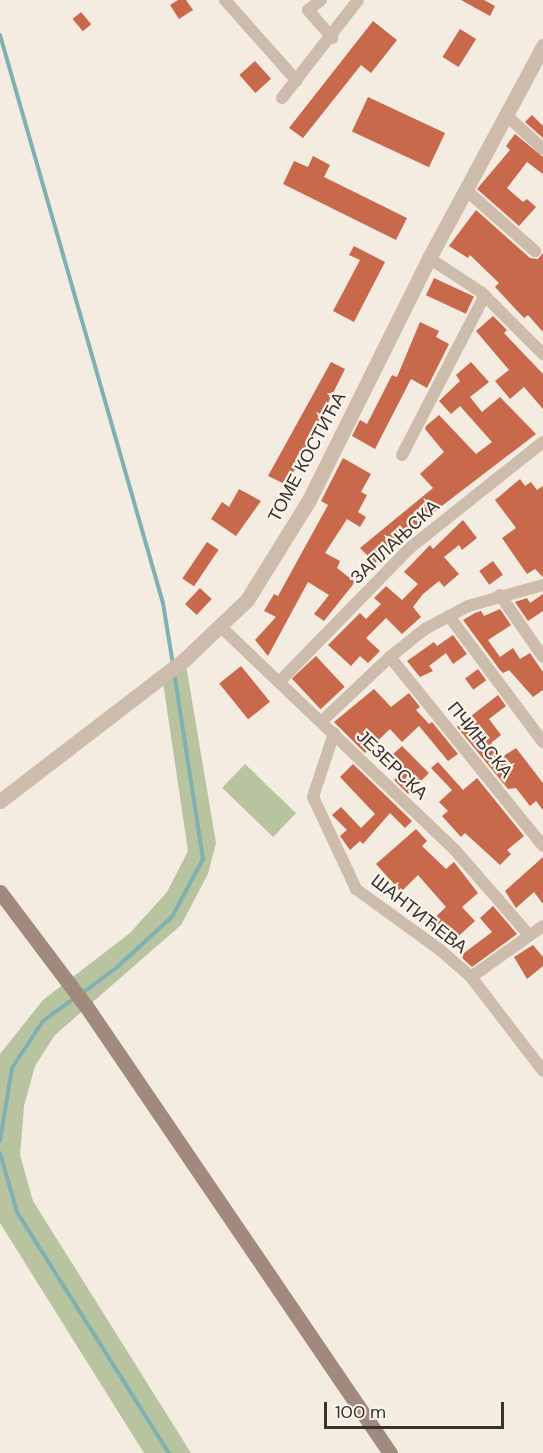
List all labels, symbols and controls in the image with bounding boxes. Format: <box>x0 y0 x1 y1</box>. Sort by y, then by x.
street label: ТОМЕ КОСТИЋА <box>264 388 350 526</box>
street label: ЗАПЛАЊСКА <box>346 496 444 588</box>
street label: ПЧИЊСКА <box>443 698 517 782</box>
street label: ЈЕЗЕРСКА <box>352 726 432 804</box>
street label: ШАНТИЋЕВА <box>367 870 471 958</box>
scale bar <box>327 1390 507 1428</box>
text: 100 m <box>335 1400 386 1424</box>

